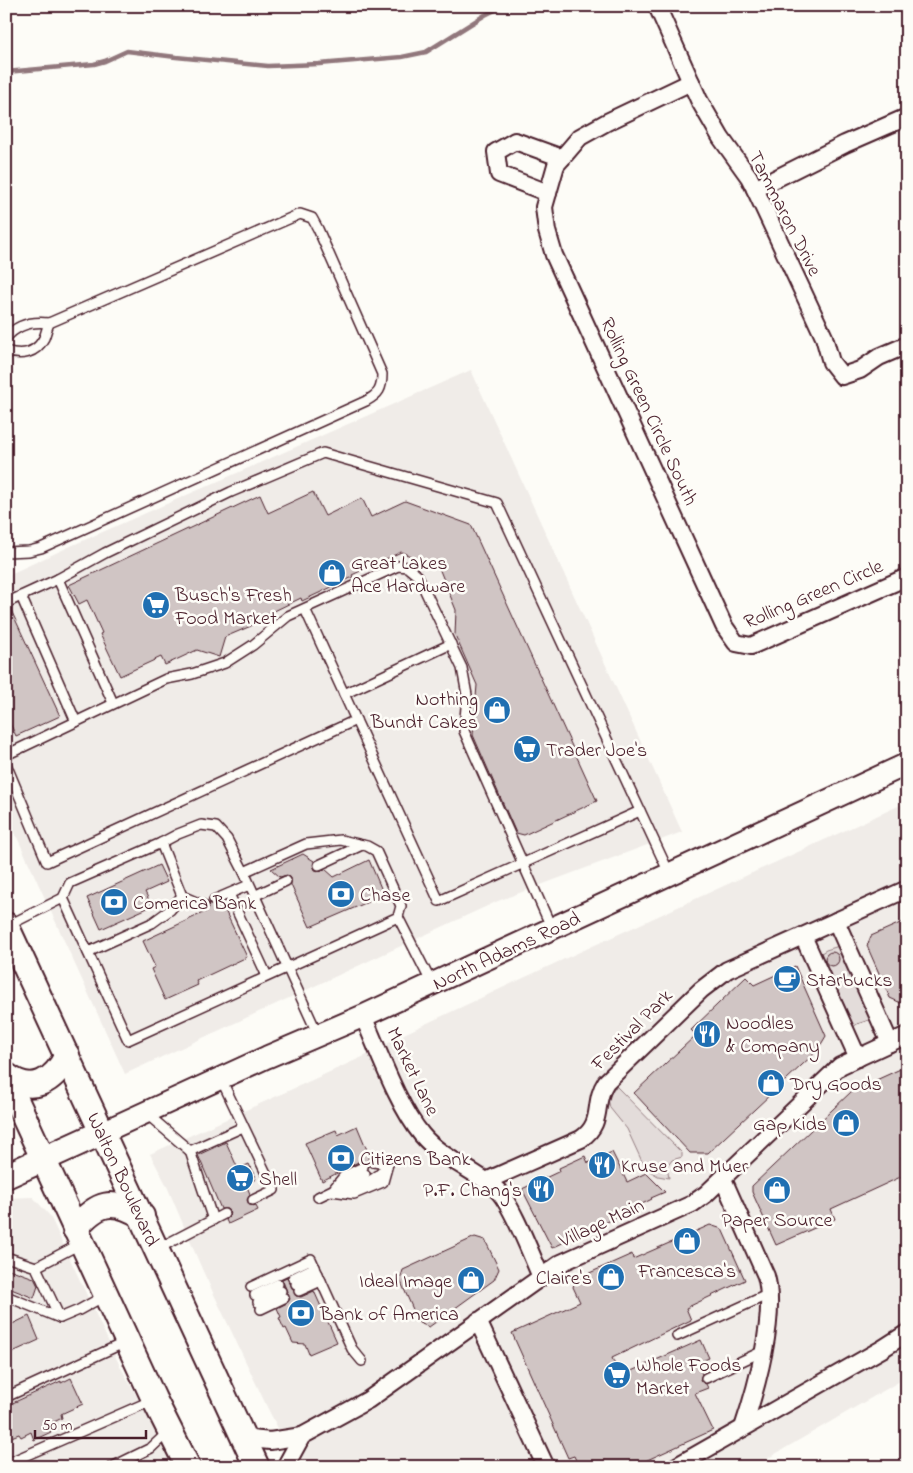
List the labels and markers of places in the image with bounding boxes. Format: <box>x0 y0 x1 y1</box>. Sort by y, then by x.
place label: Great Lakes Ace Hardware <box>351 550 465 602</box>
shop icon: Great Lakes Ace Hardware <box>317 558 347 588</box>
place label: Busch's Fresh Food Market <box>174 582 292 634</box>
supermarket icon: Busch's Fresh Food Market <box>141 590 171 620</box>
place label: Nothing Bundt Cakes <box>370 686 478 738</box>
shop icon: Nothing Bundt Cakes <box>482 695 512 725</box>
supermarket icon: Trader Joe's <box>512 734 542 764</box>
place label: Trader Joe's <box>546 737 647 766</box>
bank icon: Chase <box>326 879 356 909</box>
place label: Chase <box>360 882 410 911</box>
bank icon: Comerica Bank <box>99 887 129 917</box>
place label: Comerica Bank <box>133 890 256 919</box>
cafe icon: Starbucks <box>772 964 802 994</box>
place label: Starbucks <box>806 967 892 996</box>
place label: Noodles & Company <box>726 1010 820 1062</box>
restaurant icon: Noodles & Company <box>692 1019 722 1049</box>
shop icon: Dry Goods <box>756 1068 786 1098</box>
place label: Dry Goods <box>789 1071 882 1100</box>
shop icon: Gap Kids <box>831 1108 861 1138</box>
place label: Gap Kids <box>753 1111 827 1140</box>
bank icon: Citizens Bank <box>326 1143 356 1173</box>
place label: Citizens Bank <box>360 1146 470 1175</box>
restaurant icon: Kruse and Muer <box>587 1150 617 1180</box>
place label: Kruse and Muer <box>621 1153 749 1182</box>
supermarket icon: Shell <box>225 1163 255 1193</box>
place label: Shell <box>259 1166 297 1195</box>
restaurant icon: P.F. Chang's <box>526 1174 556 1204</box>
shop icon: Paper Source <box>762 1175 792 1205</box>
place label: P.F. Chang's <box>423 1177 522 1207</box>
place label: Paper Source <box>722 1207 832 1236</box>
shop icon: Francesca's <box>672 1226 702 1256</box>
place label: Francesca's <box>637 1258 736 1287</box>
shop icon: Claire's <box>596 1262 626 1292</box>
shop icon: Ideal Image <box>456 1265 486 1295</box>
place label: Claire's <box>536 1265 592 1294</box>
place label: Ideal Image <box>359 1268 452 1298</box>
bank icon: Bank of America <box>286 1298 316 1328</box>
place label: Bank of America <box>319 1301 459 1330</box>
place label: Whole Foods Market <box>636 1352 742 1404</box>
supermarket icon: Whole Foods Market <box>602 1360 632 1390</box>

